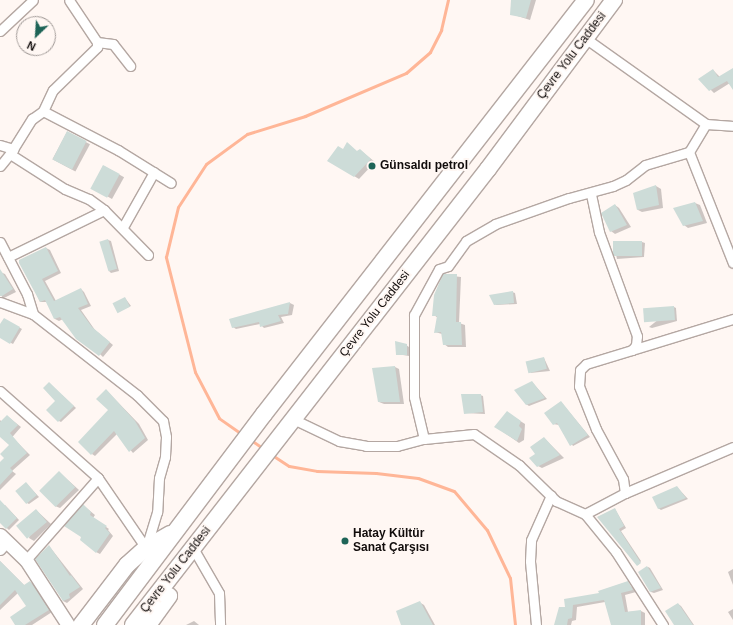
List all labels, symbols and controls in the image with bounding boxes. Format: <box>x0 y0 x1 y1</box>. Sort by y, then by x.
street label: Çevre Yolu Caddesi <box>534 9 610 103</box>
north arrow <box>16 16 56 56</box>
text: N <box>25 39 37 53</box>
place label: Günsaldı petrol <box>380 159 468 173</box>
marker: Günsaldı petrol <box>367 161 377 171</box>
street label: Çevre Yolu Caddesi <box>337 268 413 360</box>
street label: Çevre Yolu Caddesi <box>138 524 214 616</box>
place label: Hatay Kültür Sanat Çarşısı <box>353 527 429 555</box>
marker: Hatay Kültür Sanat Çarşısı <box>340 536 350 546</box>

